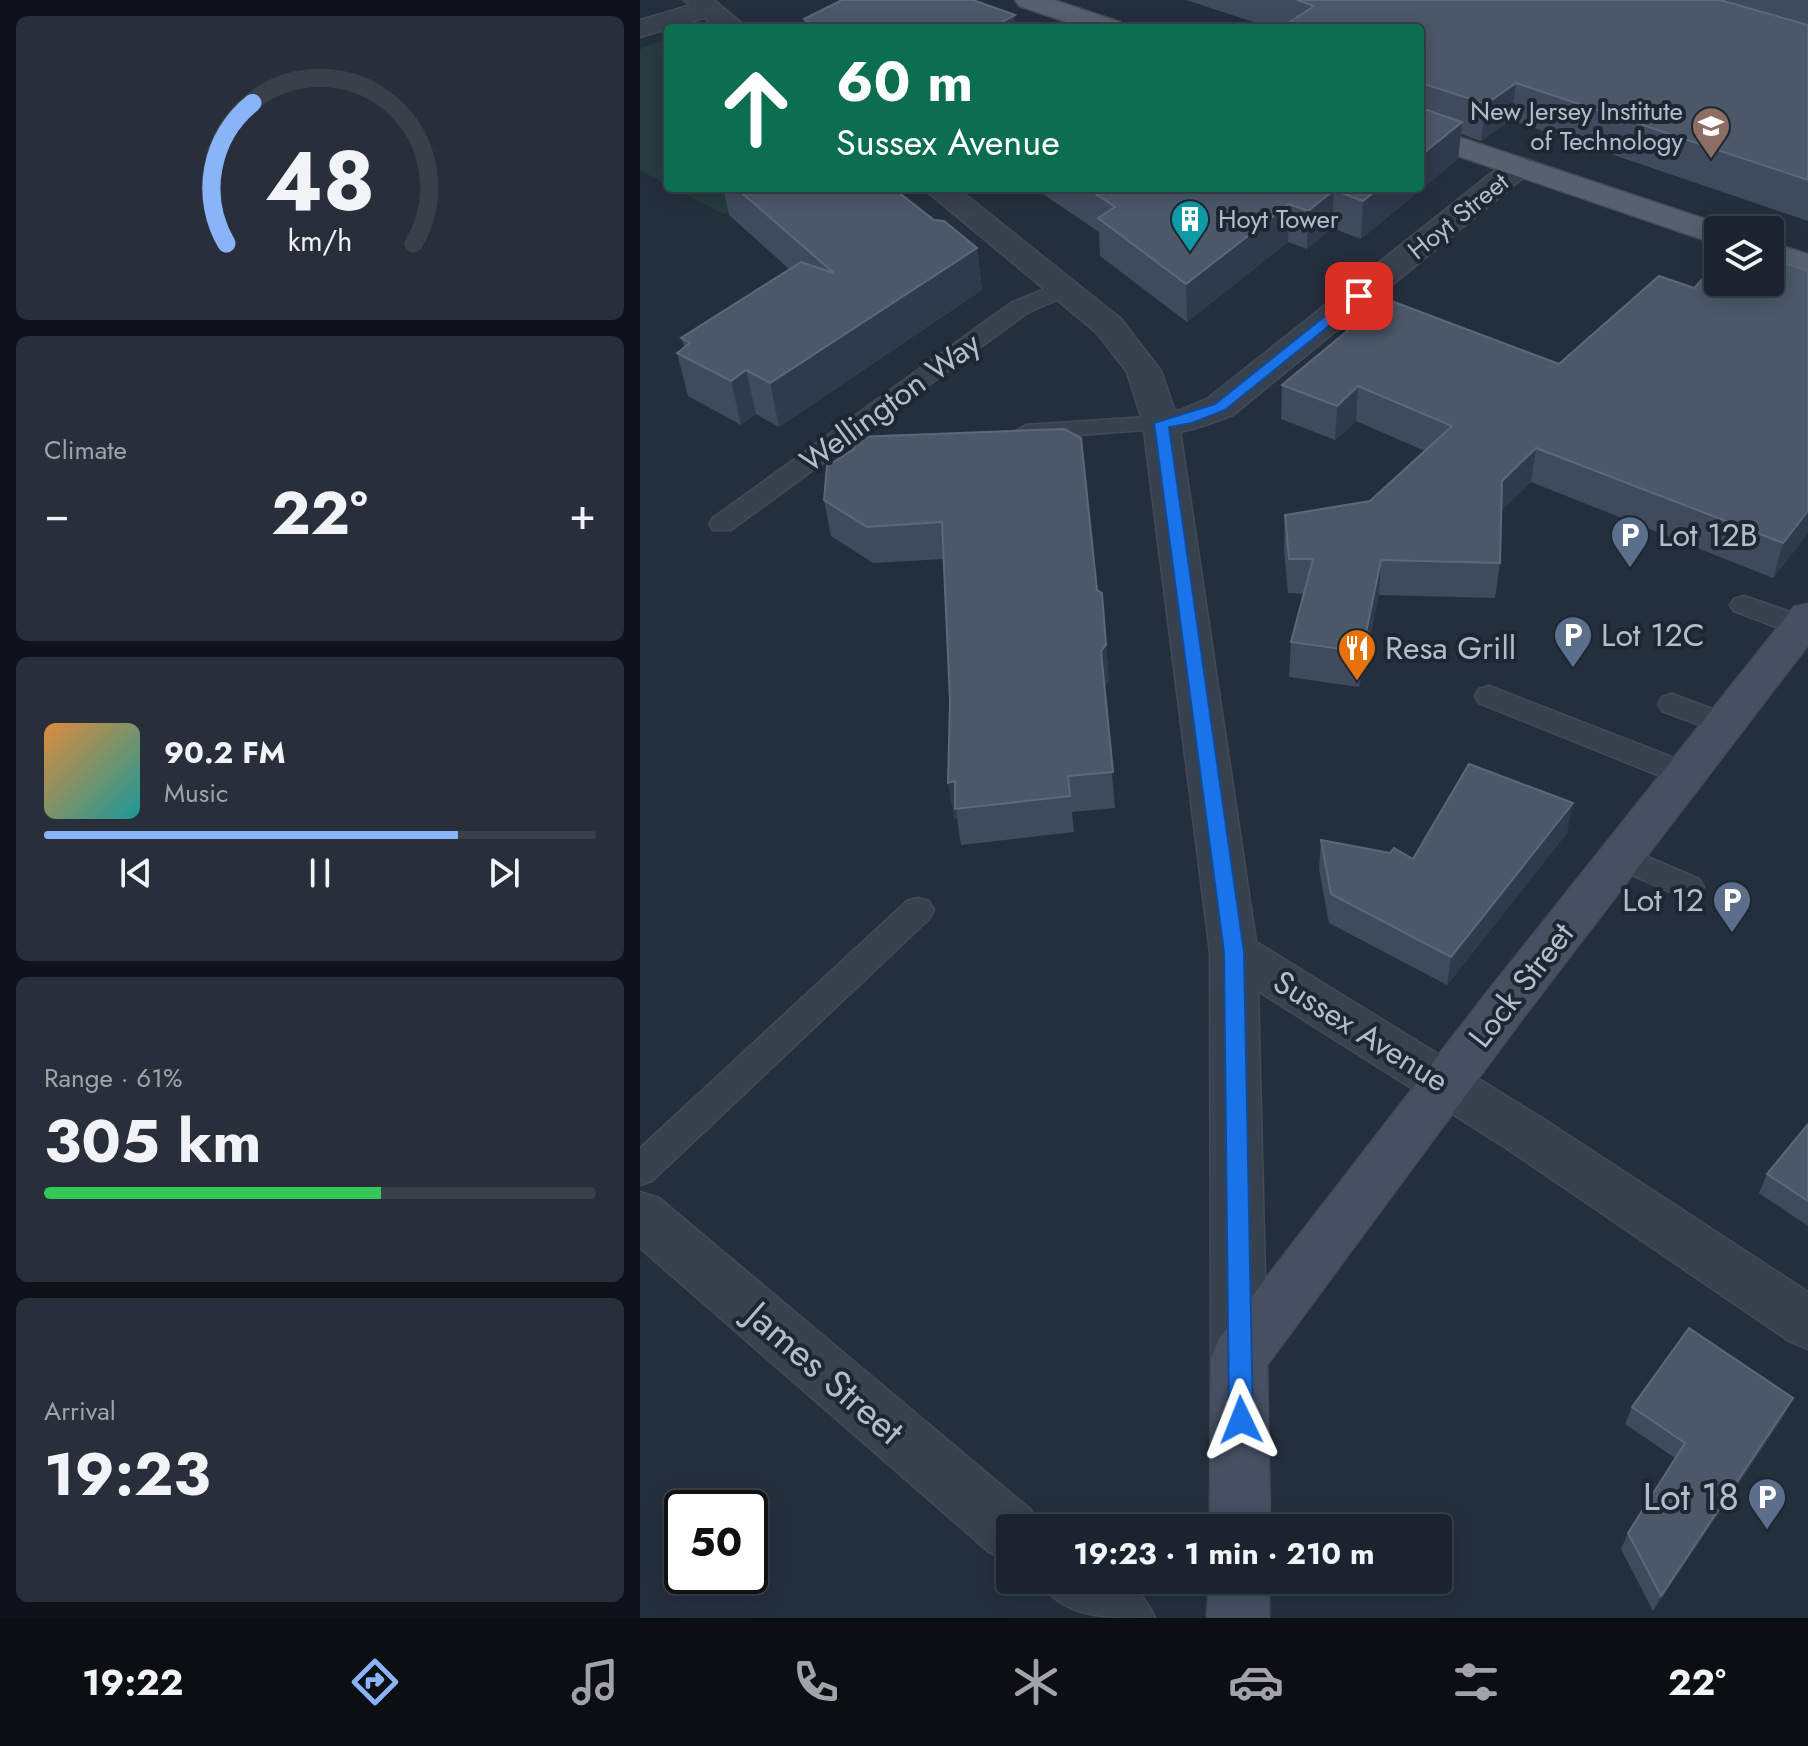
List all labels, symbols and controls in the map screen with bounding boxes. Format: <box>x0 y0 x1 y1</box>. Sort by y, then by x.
text: 60 m <box>836 41 973 122</box>
icon: ahead <box>704 56 808 160</box>
place label: New Jersey Institute of Technology <box>1470 92 1684 160</box>
school or university icon: New Jersey Institute of Technology <box>1690 105 1732 160</box>
text: Sussex Avenue <box>836 116 1060 168</box>
text: 48 <box>265 121 375 241</box>
street label: Hoyt Street <box>1399 163 1517 269</box>
building icon: Hoyt Tower <box>1169 198 1211 253</box>
place label: Hoyt Tower <box>1218 200 1339 238</box>
map controls <box>1704 216 1784 296</box>
button: layers <box>1704 216 1784 296</box>
text: km/h <box>288 220 352 262</box>
pin <box>1325 262 1393 330</box>
icon: arrive <box>1337 274 1381 318</box>
street label: Wellington Way <box>790 320 990 483</box>
text: Climate <box>44 431 127 469</box>
text: 22° <box>271 470 368 557</box>
text: − <box>44 482 70 546</box>
text: + <box>569 482 596 546</box>
place label: Lot 12B <box>1658 512 1758 558</box>
parking icon: Lot 12B <box>1609 514 1651 569</box>
place label: Lot 12C <box>1601 612 1705 658</box>
parking icon: Lot 12C <box>1552 614 1594 669</box>
place label: Resa Grill <box>1385 625 1516 671</box>
restaurant icon: Resa Grill <box>1336 627 1378 682</box>
text: 90.2 FM <box>164 731 286 774</box>
text: Music <box>164 774 228 812</box>
icon: previous <box>114 851 158 895</box>
icon: pause <box>298 851 342 895</box>
icon: next <box>482 851 526 895</box>
place label: Lot 12 <box>1622 877 1704 923</box>
parking icon: Lot 12 <box>1711 879 1753 934</box>
street label: Lock Street <box>1458 913 1585 1057</box>
street label: Sussex Avenue <box>1264 959 1458 1103</box>
text: Range · 61% <box>44 1059 183 1097</box>
text: 305 km <box>44 1098 262 1185</box>
street label: James Street <box>730 1285 917 1457</box>
position arrow <box>1199 1378 1283 1462</box>
text: Arrival <box>44 1392 116 1430</box>
text: 19:23 <box>44 1431 211 1518</box>
place label: Lot 18 <box>1643 1469 1739 1524</box>
parking icon: Lot 18 <box>1746 1476 1788 1531</box>
speed limit sign: 50 <box>664 1490 768 1594</box>
text: 19:23 · 1 min · 210 m <box>1073 1532 1375 1575</box>
icon: directions <box>347 1654 403 1710</box>
icon: music <box>567 1654 623 1710</box>
icon: phone <box>788 1654 844 1710</box>
icon: climate <box>1008 1654 1064 1710</box>
icon: car <box>1228 1654 1284 1710</box>
icon: filters <box>1448 1654 1504 1710</box>
text: 19:22 <box>82 1656 183 1708</box>
text: 22° <box>1668 1656 1726 1708</box>

